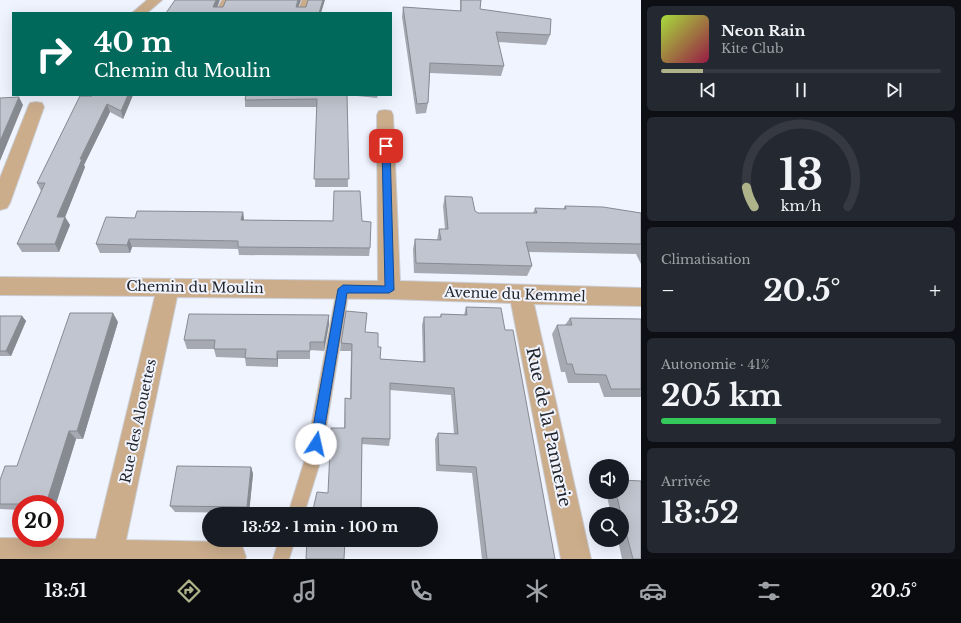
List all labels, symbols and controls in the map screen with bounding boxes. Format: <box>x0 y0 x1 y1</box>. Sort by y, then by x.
text: Neon Rain <box>721 21 805 40</box>
text: 40 m <box>94 25 172 60</box>
icon: right <box>28 28 80 80</box>
text: Kite Club <box>721 40 784 57</box>
text: Chemin du Moulin <box>94 60 271 82</box>
icon: previous <box>697 79 719 101</box>
icon: pause <box>790 79 812 101</box>
icon: next <box>883 79 905 101</box>
pin <box>369 129 403 163</box>
icon: arrive <box>375 135 397 157</box>
text: 13 <box>779 150 823 201</box>
text: km/h <box>781 196 821 214</box>
text: Climatisation <box>661 251 751 268</box>
text: 20.5° <box>763 272 841 309</box>
street label: Chemin du Moulin <box>126 277 264 297</box>
text: − <box>661 277 675 304</box>
text: + <box>929 277 941 304</box>
street label: Avenue du Kemmel <box>443 283 586 305</box>
street label: Rue de la Pannerie <box>521 345 576 509</box>
text: Autonomie · 41% <box>661 356 770 373</box>
street label: Rue des Alouettes <box>116 357 160 485</box>
text: 205 km <box>661 377 782 414</box>
position arrow <box>295 423 337 465</box>
map controls <box>589 459 629 547</box>
button: sound <box>589 459 629 499</box>
text: Arrivée <box>661 473 710 490</box>
text: 13:52 <box>661 494 739 531</box>
speed limit sign: 20 <box>12 495 64 547</box>
button: search <box>589 507 629 547</box>
text: 13:52 · 1 min · 100 m <box>242 517 398 536</box>
icon: directions <box>175 577 203 605</box>
icon: music <box>291 577 319 605</box>
icon: phone <box>407 577 435 605</box>
icon: climate <box>523 577 551 605</box>
icon: car <box>639 577 667 605</box>
icon: filters <box>755 577 783 605</box>
text: 13:51 <box>44 580 87 602</box>
text: 20.5° <box>871 580 917 602</box>

